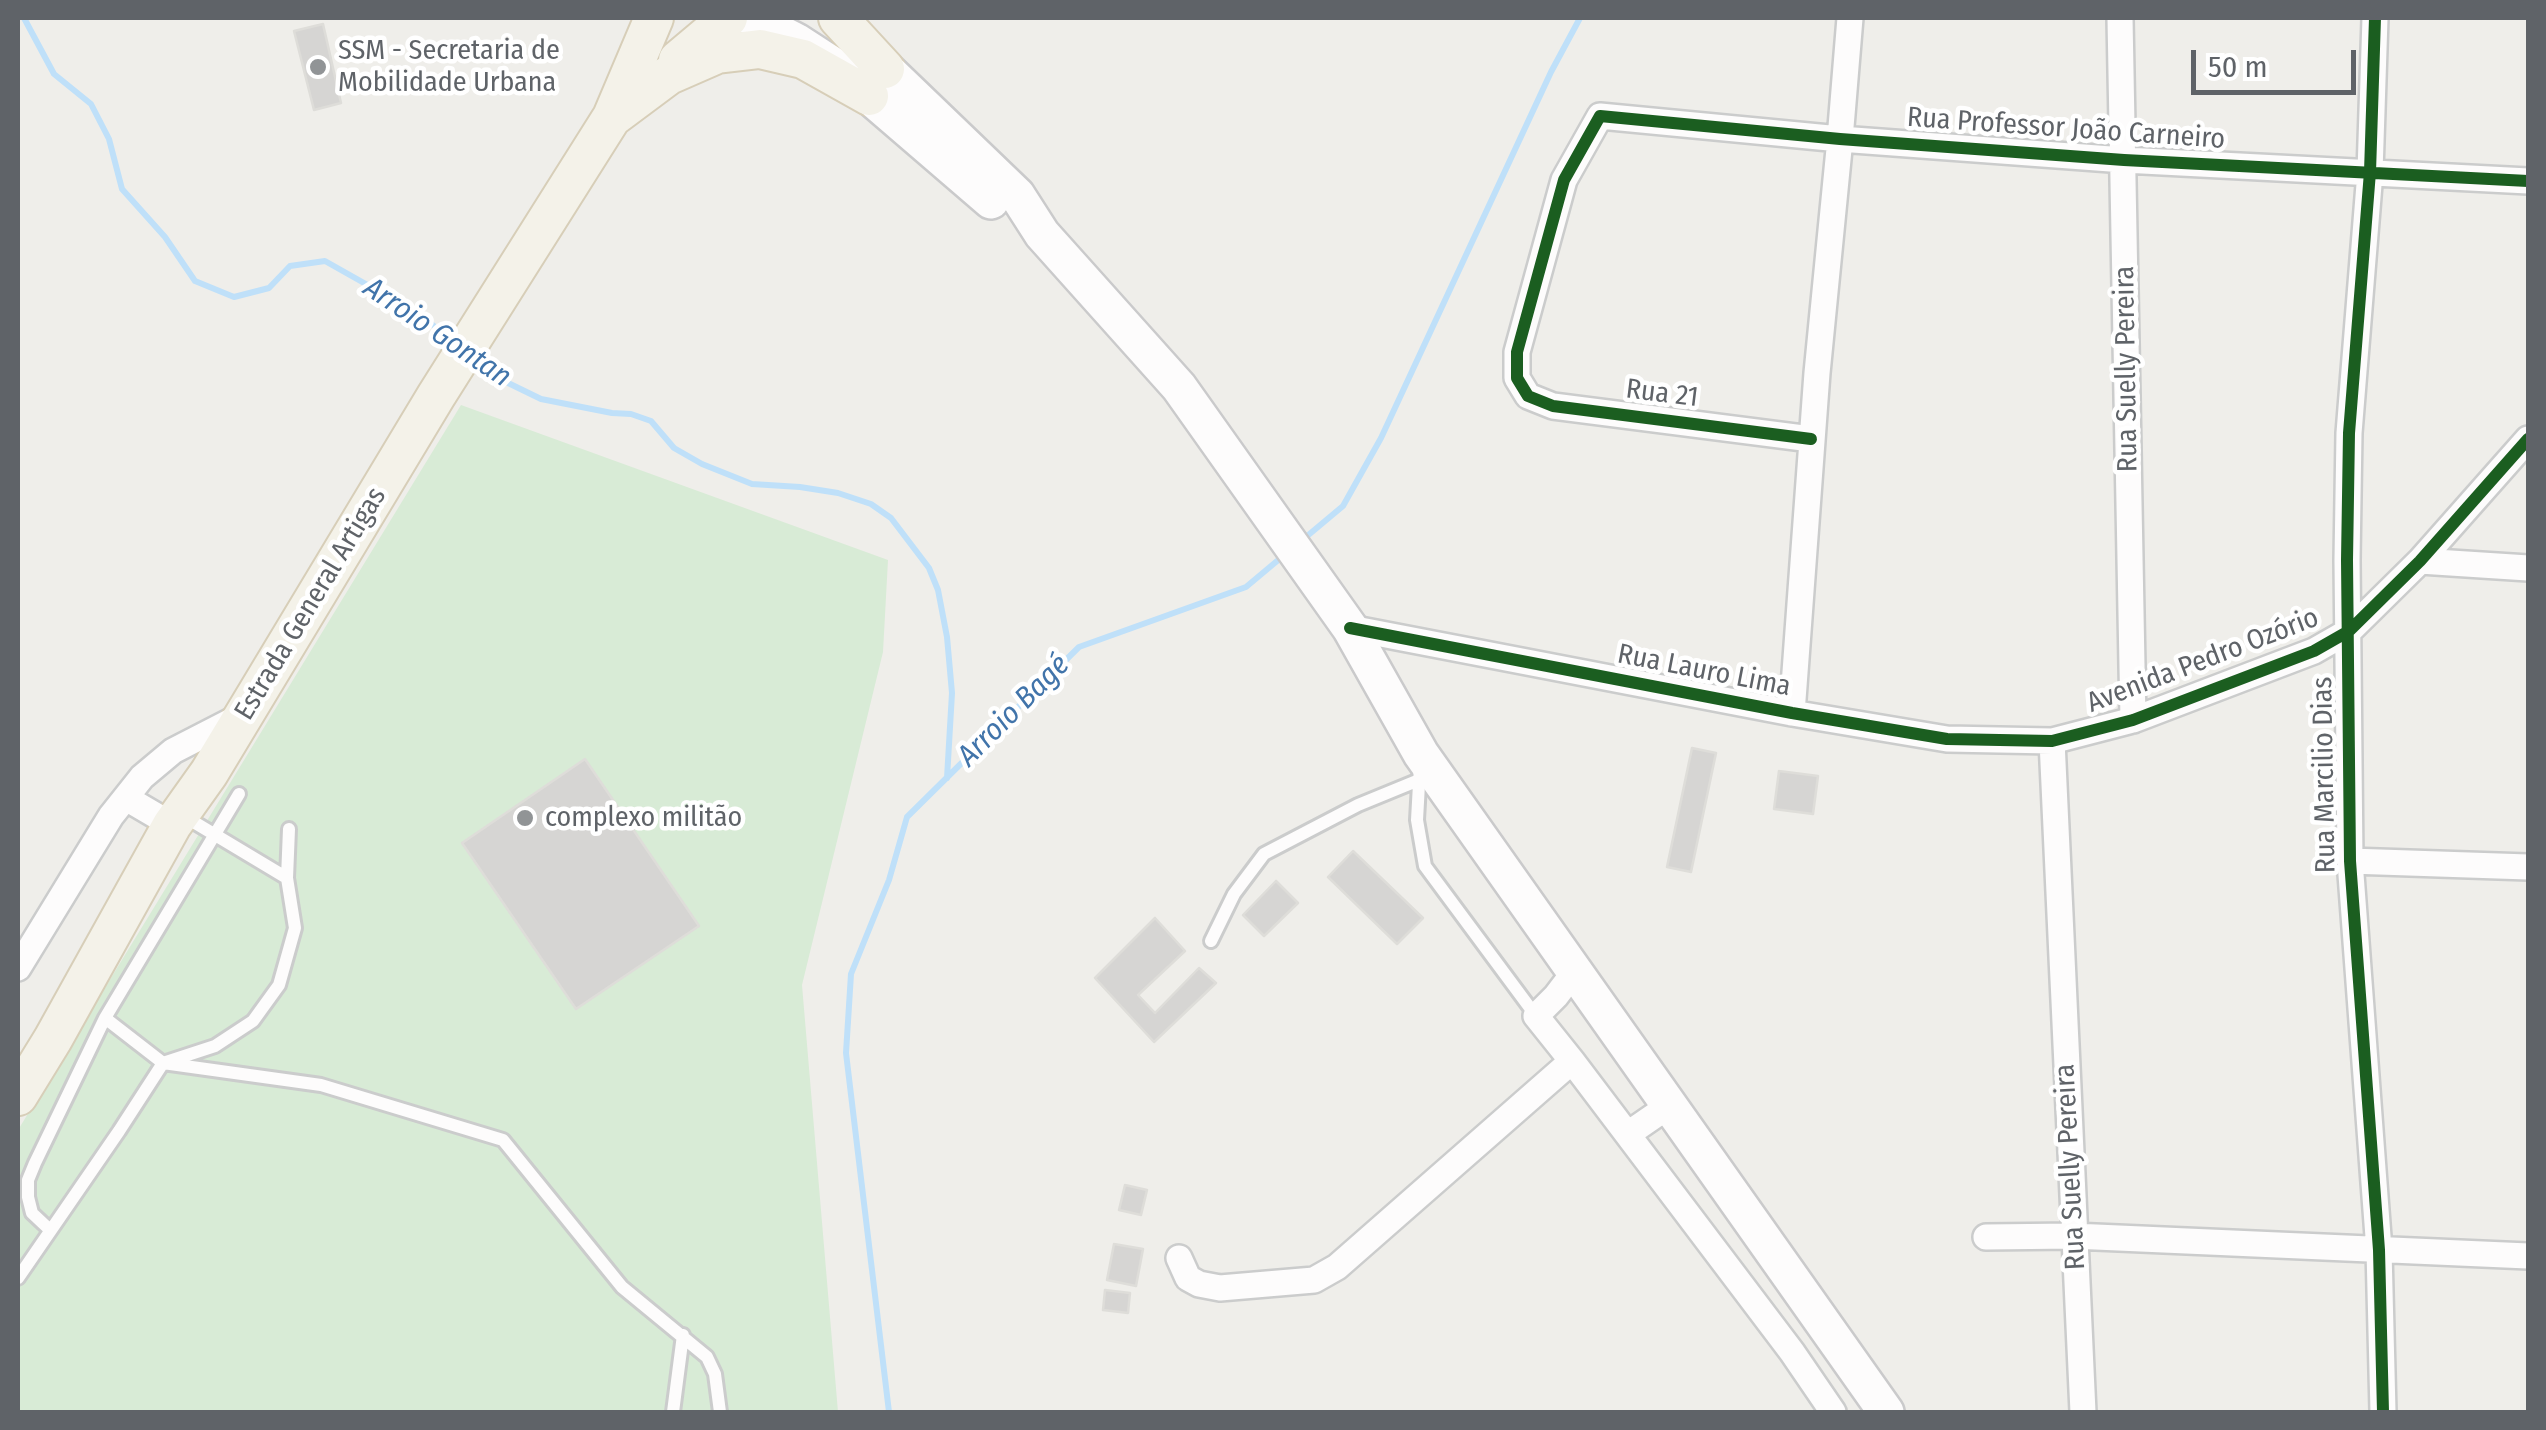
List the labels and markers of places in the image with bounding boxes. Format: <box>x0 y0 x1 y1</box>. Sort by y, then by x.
place label: SSM - Secretaria de Mobilidade Urbana <box>338 34 560 100</box>
marker: SSM - Secretaria de Mobilidade Urbana <box>307 56 329 78</box>
place label: complexo militão <box>545 801 742 835</box>
marker: complexo militão <box>514 807 536 829</box>

